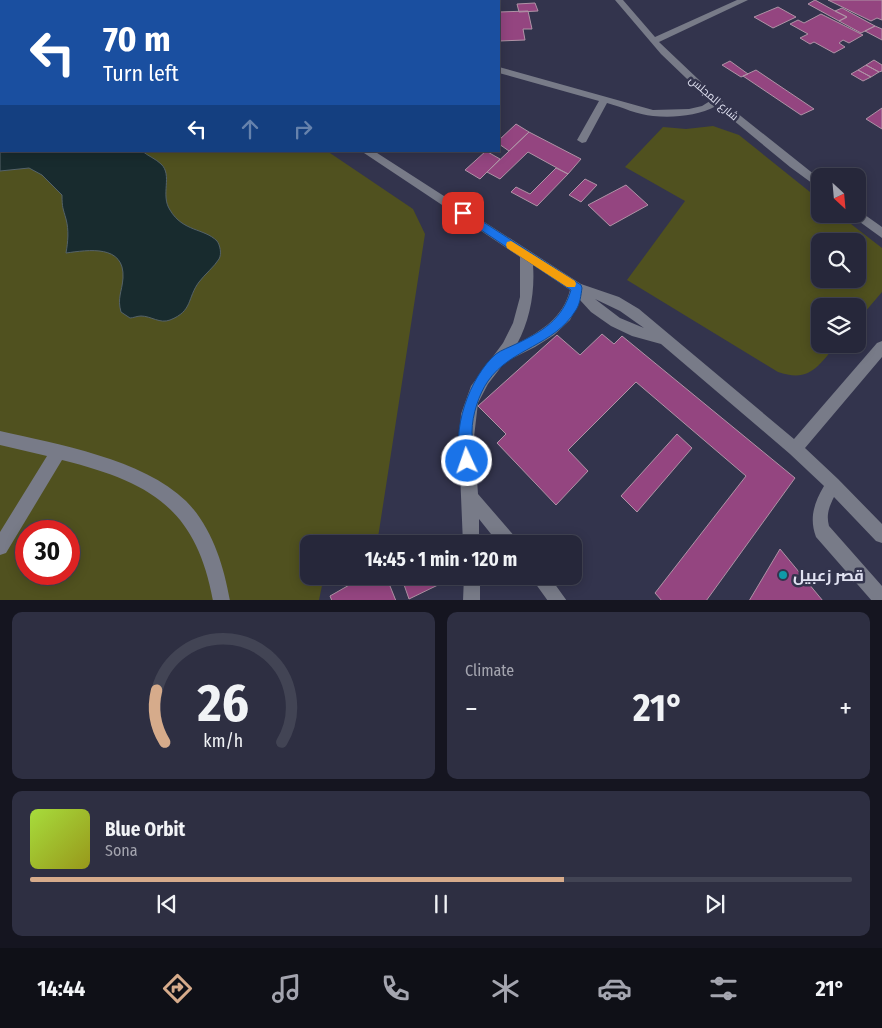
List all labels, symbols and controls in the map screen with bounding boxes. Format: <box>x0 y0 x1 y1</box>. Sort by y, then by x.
text: 70 m <box>103 18 171 60</box>
icon: left <box>20 20 85 85</box>
text: Turn left <box>103 60 179 87</box>
street label: شارع المجلس <box>686 73 741 124</box>
icon: left <box>183 115 211 143</box>
icon: ahead <box>236 115 264 143</box>
icon: right <box>289 115 317 143</box>
north arrow <box>811 168 866 222</box>
map controls <box>811 168 866 353</box>
pin <box>442 192 484 234</box>
icon: arrive <box>449 199 477 227</box>
button: search <box>811 233 866 288</box>
button: layers <box>811 298 866 353</box>
position arrow <box>440 434 492 486</box>
speed limit sign: 30 <box>15 520 80 585</box>
text: 14:45 · 1 min · 120 m <box>365 548 517 571</box>
place label: قصر زعبيل <box>793 566 864 585</box>
marker: قصر زعبيل <box>777 569 789 581</box>
text: Climate <box>465 661 514 680</box>
text: 26 <box>197 672 249 735</box>
text: 21° <box>633 685 684 731</box>
text: − <box>465 692 478 725</box>
text: + <box>839 692 852 725</box>
text: km/h <box>204 730 243 752</box>
text: Blue Orbit <box>105 818 185 841</box>
text: Sona <box>105 841 138 860</box>
icon: previous <box>153 890 181 918</box>
icon: pause <box>427 890 455 918</box>
icon: next <box>701 890 729 918</box>
icon: directions <box>160 971 195 1006</box>
icon: music <box>269 971 304 1006</box>
icon: phone <box>378 971 413 1006</box>
icon: climate <box>488 971 523 1006</box>
icon: car <box>597 971 632 1006</box>
icon: filters <box>706 971 741 1006</box>
text: 14:44 <box>37 975 85 1002</box>
text: 21° <box>815 975 845 1002</box>

